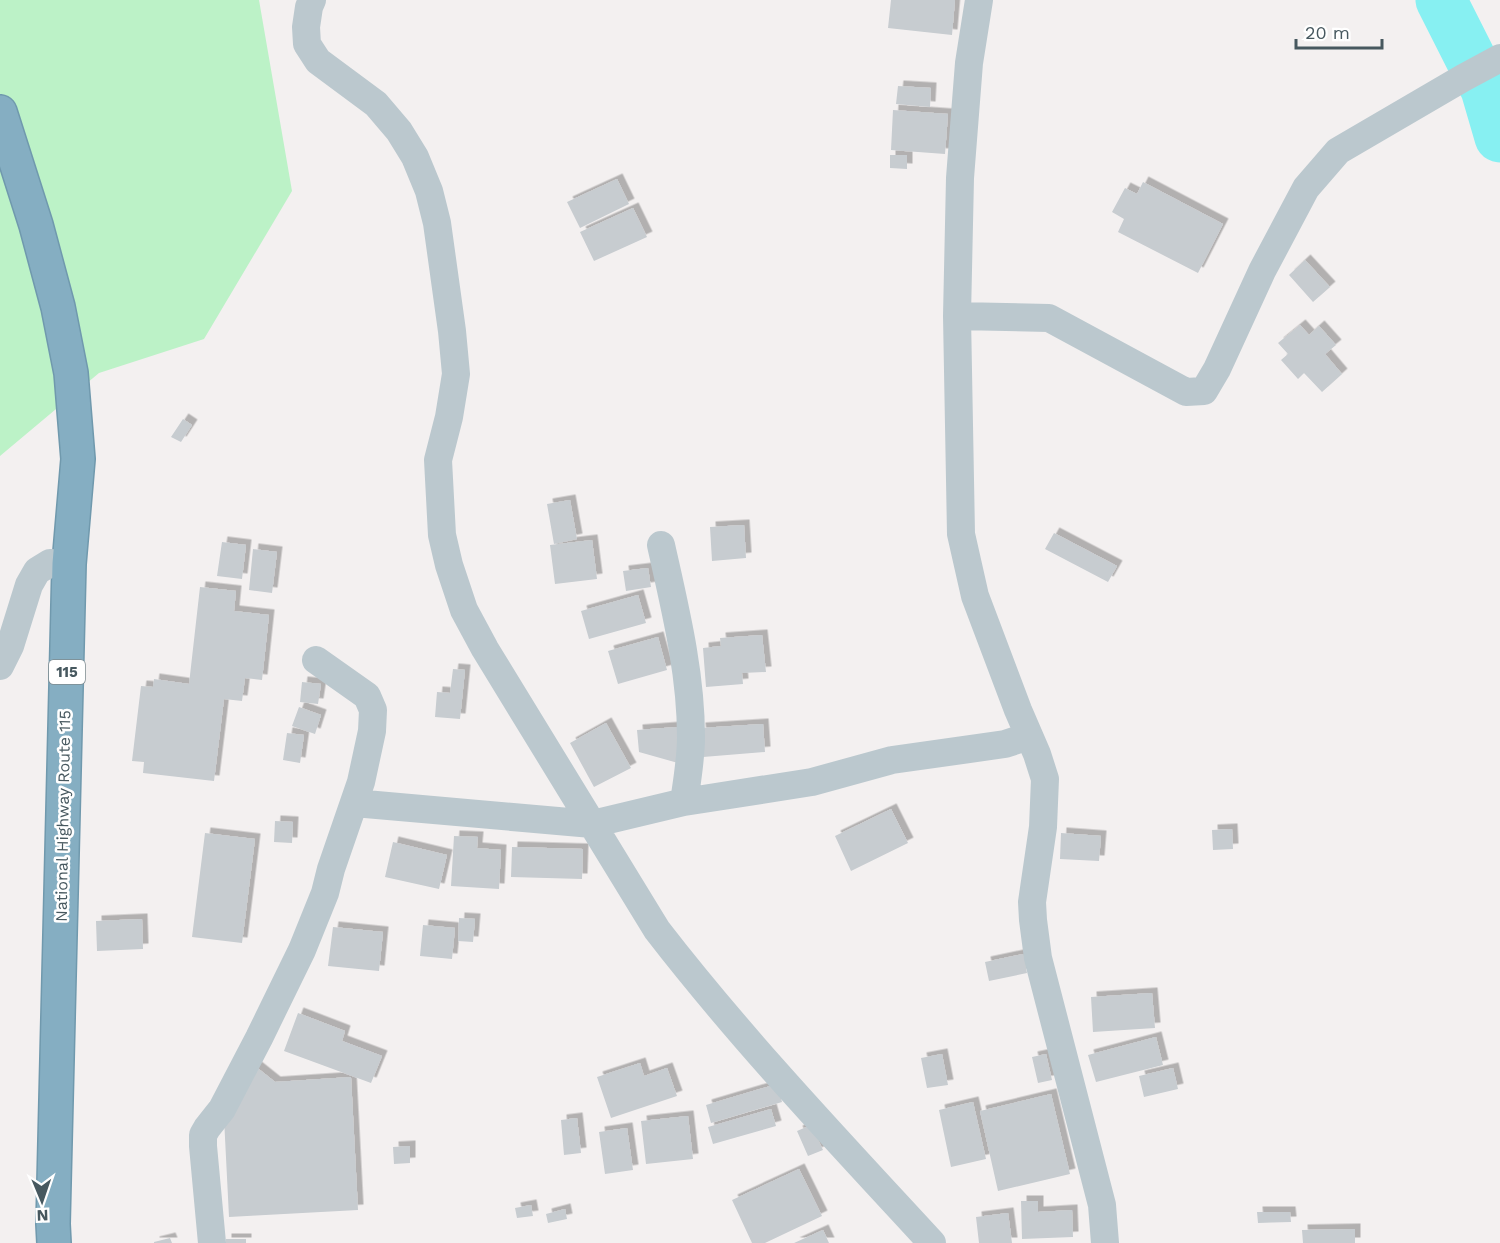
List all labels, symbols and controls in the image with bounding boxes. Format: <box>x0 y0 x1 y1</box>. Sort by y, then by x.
scale bar <box>1296 12 1382 50</box>
text: 20 m <box>1305 22 1350 43</box>
road number: 115 <box>49 660 85 684</box>
street label: National Highway Route 115 <box>52 710 74 922</box>
north arrow <box>12 1171 72 1231</box>
text: N <box>36 1206 49 1225</box>

